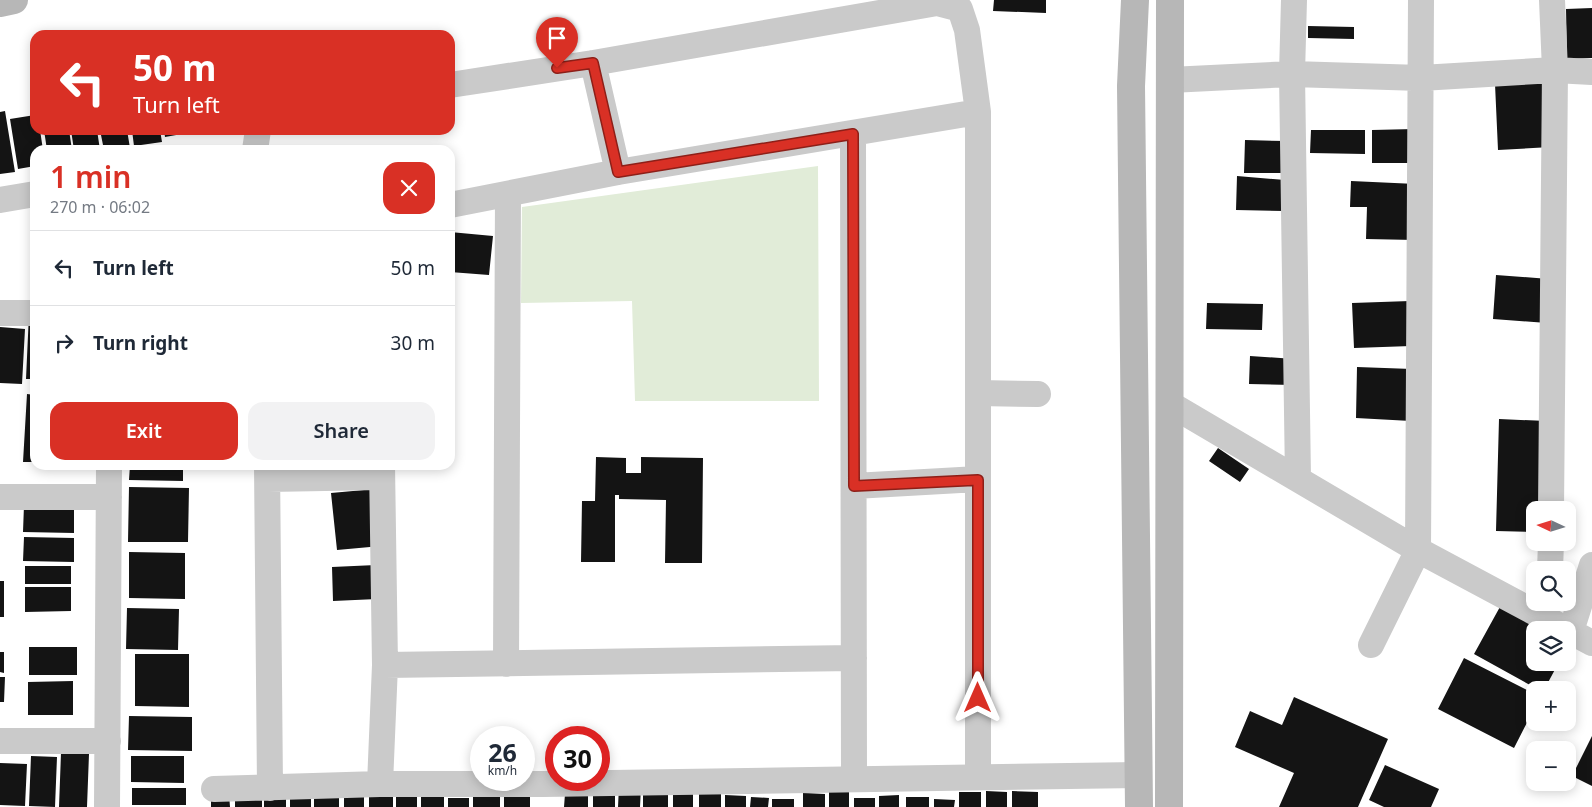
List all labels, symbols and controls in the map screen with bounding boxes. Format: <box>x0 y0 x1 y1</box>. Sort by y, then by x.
pin <box>536 17 578 68</box>
icon: arrive <box>543 24 571 52</box>
text: 50 m <box>133 44 216 91</box>
icon: left <box>50 50 115 115</box>
text: Turn left <box>133 89 220 119</box>
text: 1 min <box>50 156 131 197</box>
button: close <box>383 162 435 214</box>
text: 270 m · 06:02 <box>50 196 150 218</box>
icon: left <box>50 254 78 282</box>
text: Turn left <box>93 255 174 281</box>
text: 50 m <box>391 255 435 281</box>
icon: right <box>50 329 78 357</box>
text: Turn right <box>93 330 188 356</box>
text: 30 m <box>391 330 435 356</box>
button: Exit <box>50 402 238 460</box>
button: Share <box>248 402 435 460</box>
north arrow <box>1526 501 1576 551</box>
map controls <box>1526 501 1576 791</box>
button: search <box>1526 561 1576 611</box>
button: layers <box>1526 621 1576 671</box>
position arrow <box>951 671 1003 723</box>
button: + <box>1526 681 1576 731</box>
speed limit sign: 30 <box>545 726 610 791</box>
text: 26 <box>488 735 517 769</box>
button: − <box>1526 741 1576 791</box>
text: km/h <box>488 762 517 779</box>

